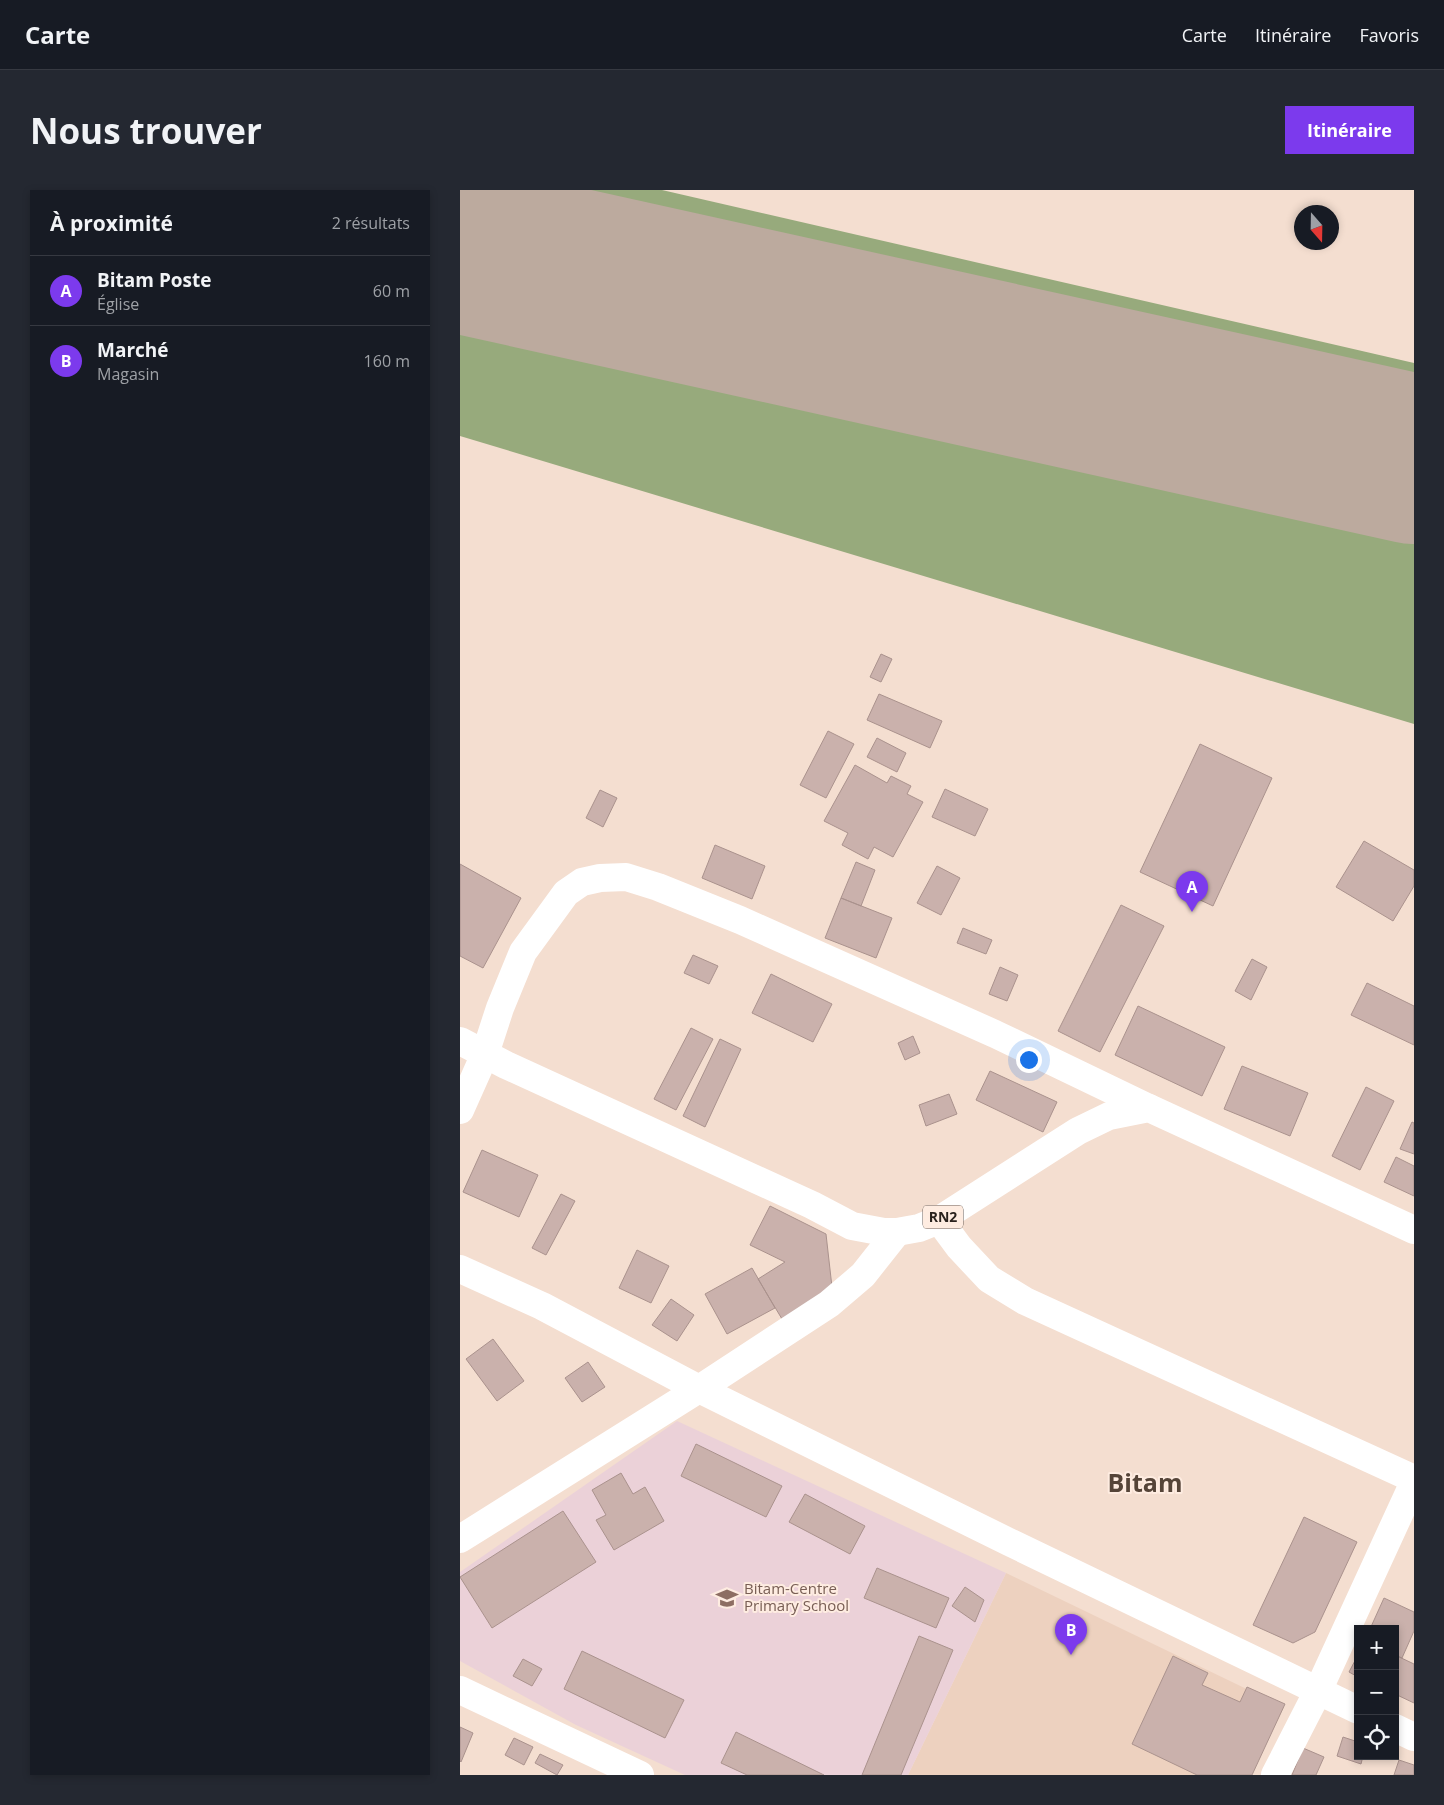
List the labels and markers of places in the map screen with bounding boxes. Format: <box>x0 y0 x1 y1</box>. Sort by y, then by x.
pin: A <box>1176 871 1208 912</box>
place label: Bitam-Centre Primary School <box>744 1578 849 1615</box>
school or university icon: Bitam-Centre Primary School <box>714 1585 740 1611</box>
pin: B <box>1055 1614 1087 1655</box>

